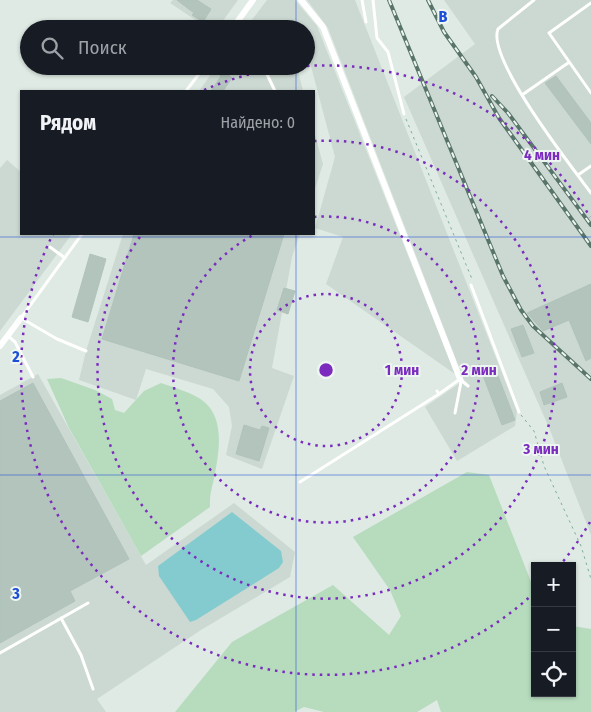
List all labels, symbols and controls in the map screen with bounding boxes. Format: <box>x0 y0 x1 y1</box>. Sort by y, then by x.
text: B <box>439 7 448 26</box>
search box <box>20 20 315 75</box>
icon: search <box>38 34 66 62</box>
text: Поиск <box>78 36 127 59</box>
text: Рядом <box>40 110 96 136</box>
text: Найдено: 0 <box>221 113 295 132</box>
text: 4 мин <box>524 146 560 164</box>
text: 2 <box>11 347 20 366</box>
centre of rings <box>317 361 335 379</box>
text: 1 мин <box>385 361 419 379</box>
text: 2 мин <box>460 361 497 379</box>
text: 3 мин <box>522 440 559 458</box>
map controls <box>531 562 576 697</box>
button: + <box>531 562 576 607</box>
text: 3 <box>11 584 20 603</box>
button: − <box>531 607 576 652</box>
button: locate <box>531 652 576 697</box>

